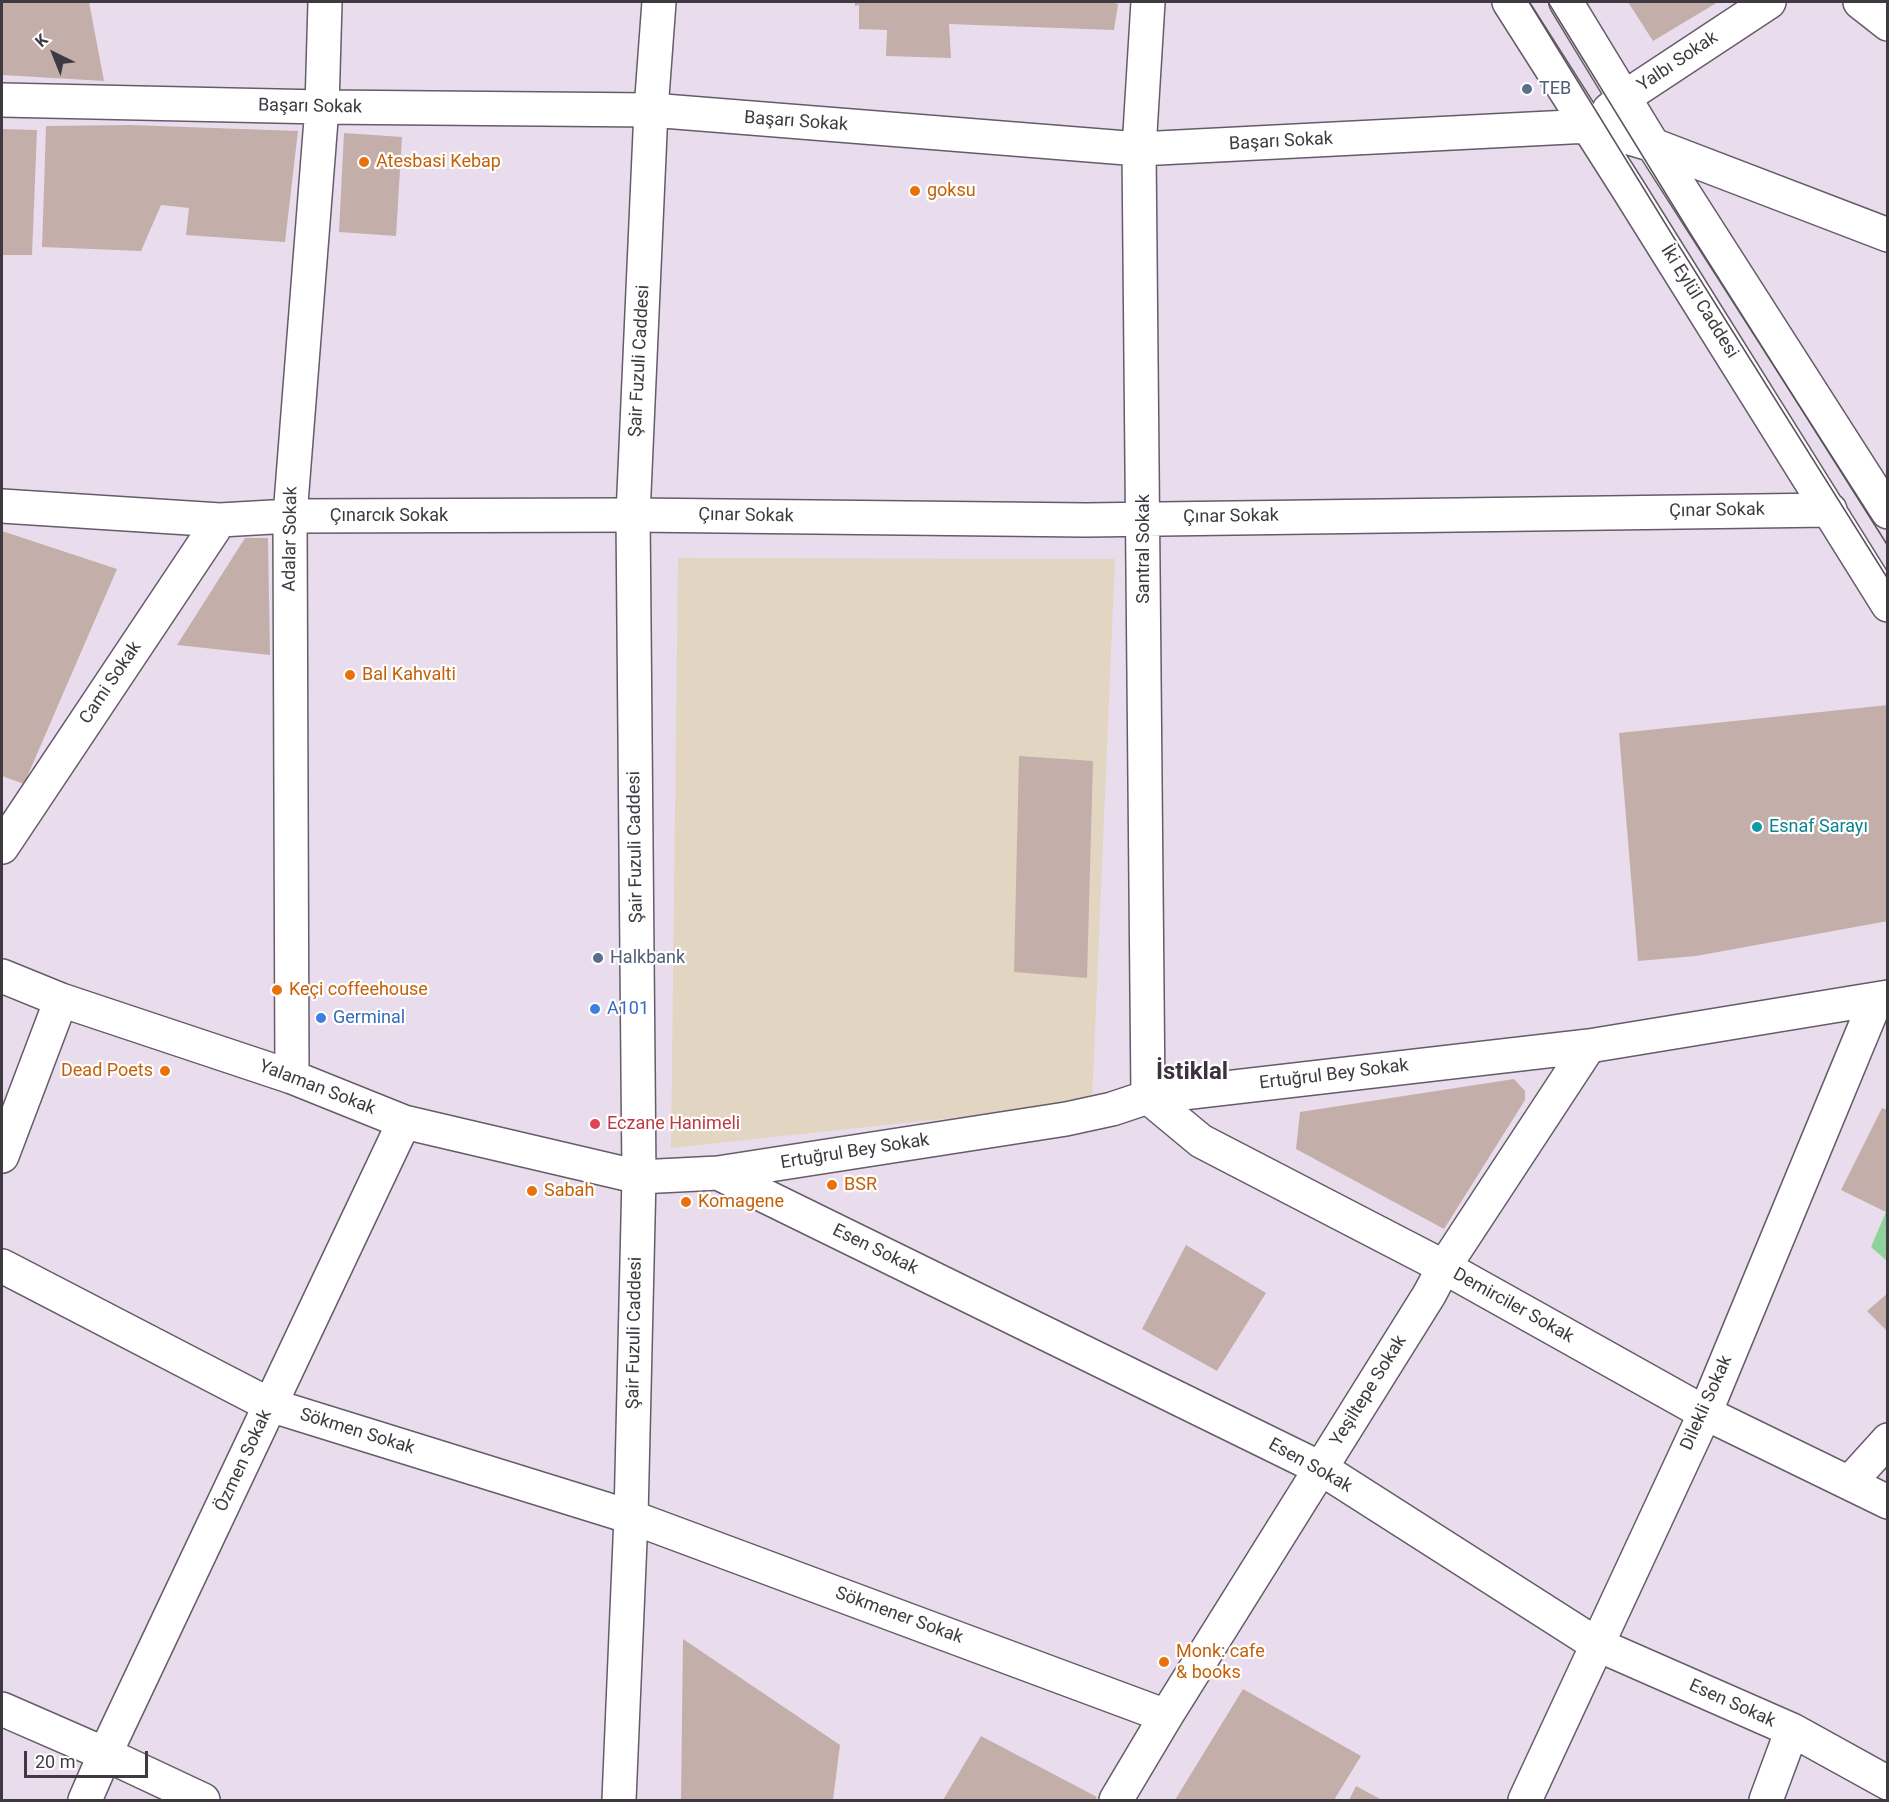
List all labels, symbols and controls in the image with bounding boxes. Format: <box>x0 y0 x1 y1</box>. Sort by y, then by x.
north arrow <box>24 24 84 84</box>
street label: Yalbı Sokak <box>1634 27 1722 97</box>
text: K <box>31 30 52 51</box>
place label: TEB <box>1539 78 1571 100</box>
marker: TEB <box>1520 82 1534 96</box>
street label: Başarı Sokak <box>258 95 362 119</box>
street label: Başarı Sokak <box>743 108 849 136</box>
street label: Başarı Sokak <box>1228 128 1334 156</box>
place label: Atesbasi Kebap <box>376 151 501 173</box>
marker: Atesbasi Kebap <box>357 155 371 169</box>
place label: goksu <box>927 180 976 202</box>
marker: goksu <box>908 184 922 198</box>
street label: İki Eylül Caddesi <box>1656 241 1742 363</box>
street label: Şair Fuzuli Caddesi <box>625 284 655 438</box>
street label: Adalar Sokak <box>279 486 303 592</box>
street label: Santral Sokak <box>1133 494 1155 604</box>
street label: Çınar Sokak <box>1669 499 1765 523</box>
street label: Çınar Sokak <box>698 504 794 528</box>
street label: Çınarcık Sokak <box>330 505 448 527</box>
street label: Çınar Sokak <box>1183 505 1279 529</box>
street label: Cami Sokak <box>75 638 147 728</box>
place label: Bal Kahvalti <box>362 664 456 686</box>
marker: Bal Kahvalti <box>343 668 357 682</box>
street label: Şair Fuzuli Caddesi <box>624 771 648 923</box>
place label: Esnaf Sarayı <box>1769 816 1868 838</box>
marker: Esnaf Sarayı <box>1750 820 1764 834</box>
place label: Halkbank <box>610 947 685 969</box>
marker: Halkbank <box>591 951 605 965</box>
place label: Keçi coffeehouse <box>289 979 428 1001</box>
marker: Keçi coffeehouse <box>270 983 284 997</box>
place label: A101 <box>607 998 649 1020</box>
marker: A101 <box>588 1002 602 1016</box>
place label: Germinal <box>333 1007 405 1029</box>
marker: Germinal <box>314 1011 328 1025</box>
street label: Ertuğrul Bey Sokak <box>1258 1055 1410 1095</box>
street label: Yalaman Sokak <box>256 1056 378 1120</box>
district label: İstiklal <box>1156 1059 1228 1087</box>
place label: Dead Poets <box>61 1060 153 1082</box>
marker: Dead Poets <box>158 1064 172 1078</box>
place label: Eczane Hanimeli <box>607 1113 740 1135</box>
marker: Eczane Hanimeli <box>588 1117 602 1131</box>
street label: Ertuğrul Bey Sokak <box>779 1130 931 1174</box>
place label: BSR <box>844 1174 877 1196</box>
marker: BSR <box>825 1178 839 1192</box>
place label: Sabah <box>544 1180 594 1202</box>
marker: Sabah <box>525 1184 539 1198</box>
place label: Komagene <box>698 1191 784 1213</box>
marker: Komagene <box>679 1195 693 1209</box>
street label: Esen Sokak <box>829 1220 921 1280</box>
street label: Şair Fuzuli Caddesi <box>623 1257 647 1409</box>
street label: Demirciler Sokak <box>1449 1264 1577 1348</box>
street label: Yeşiltepe Sokak <box>1326 1332 1412 1450</box>
street label: Dilekli Sokak <box>1677 1352 1737 1454</box>
street label: Sökmen Sokak <box>297 1404 417 1460</box>
street label: Özmen Sokak <box>211 1407 277 1515</box>
street label: Esen Sokak <box>1264 1434 1356 1498</box>
street label: Sökmener Sokak <box>832 1583 966 1649</box>
place label: Monk: cafe & books <box>1176 1641 1265 1684</box>
marker: Monk: cafe & books <box>1157 1655 1171 1669</box>
street label: Esen Sokak <box>1685 1675 1779 1733</box>
scale bar <box>27 1739 152 1777</box>
text: 20 m <box>35 1751 75 1772</box>

